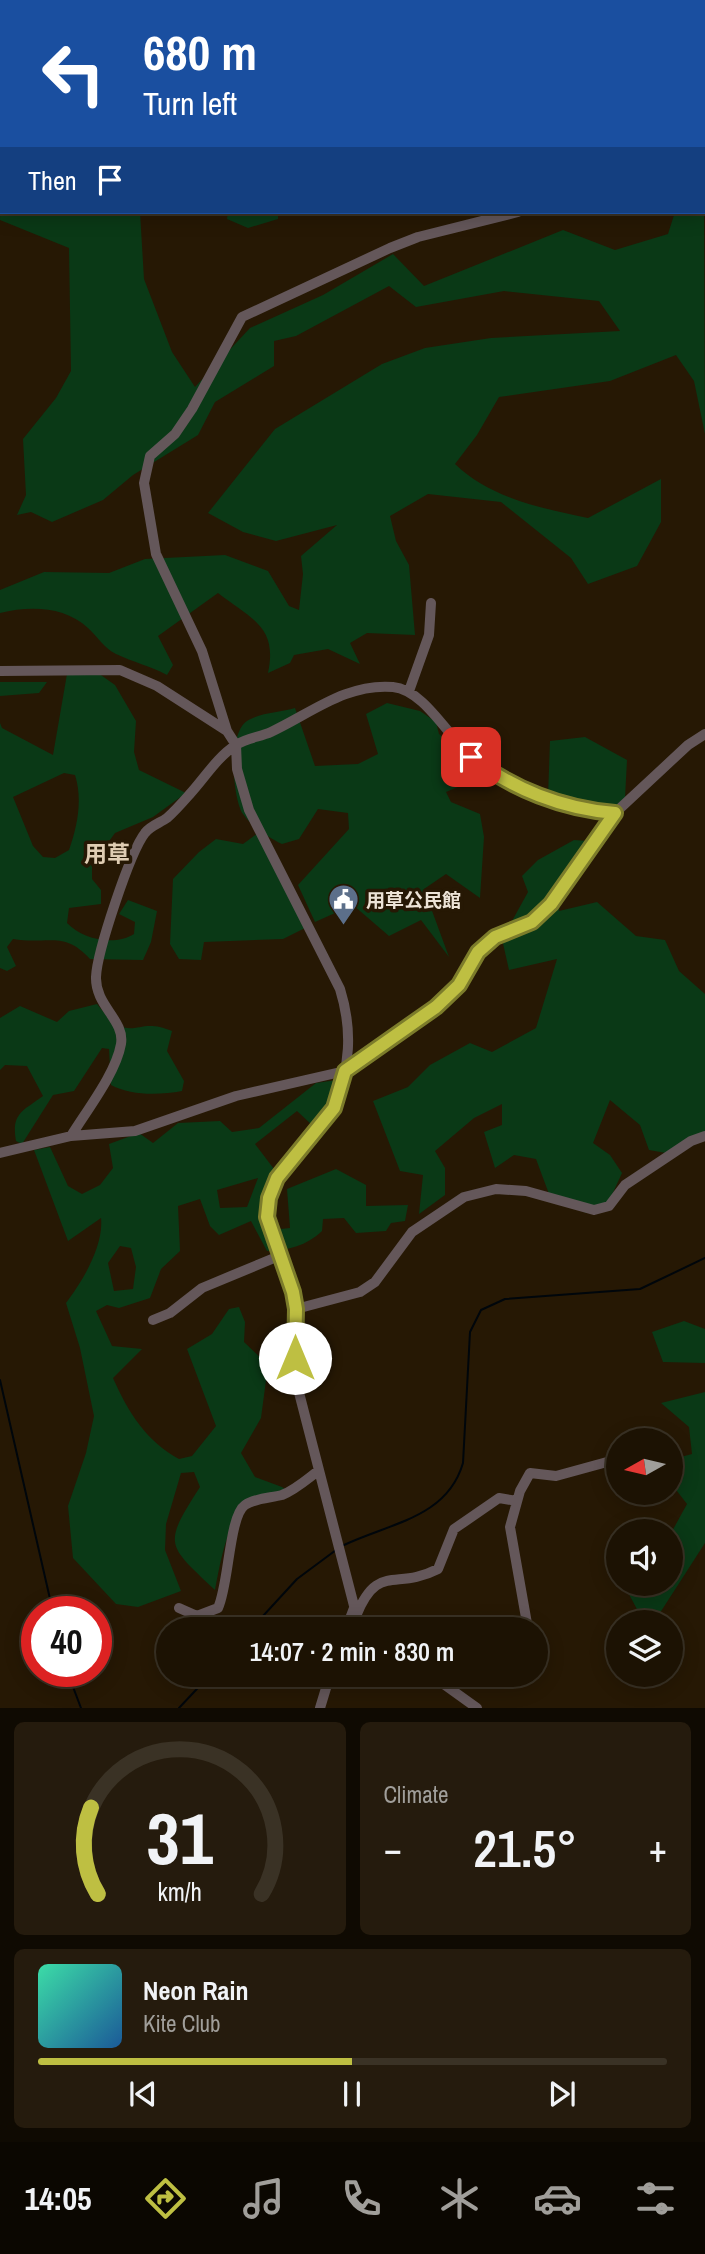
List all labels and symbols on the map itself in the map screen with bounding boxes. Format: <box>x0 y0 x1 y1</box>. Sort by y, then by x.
pin <box>441 727 501 787</box>
district label: 用草 <box>84 838 130 869</box>
public building icon: 用草公民館 <box>326 883 360 927</box>
place label: 用草公民館 <box>366 887 461 913</box>
position arrow <box>258 1321 332 1395</box>
north arrow <box>606 1428 682 1505</box>
speed limit sign: 40 <box>21 1596 112 1687</box>

